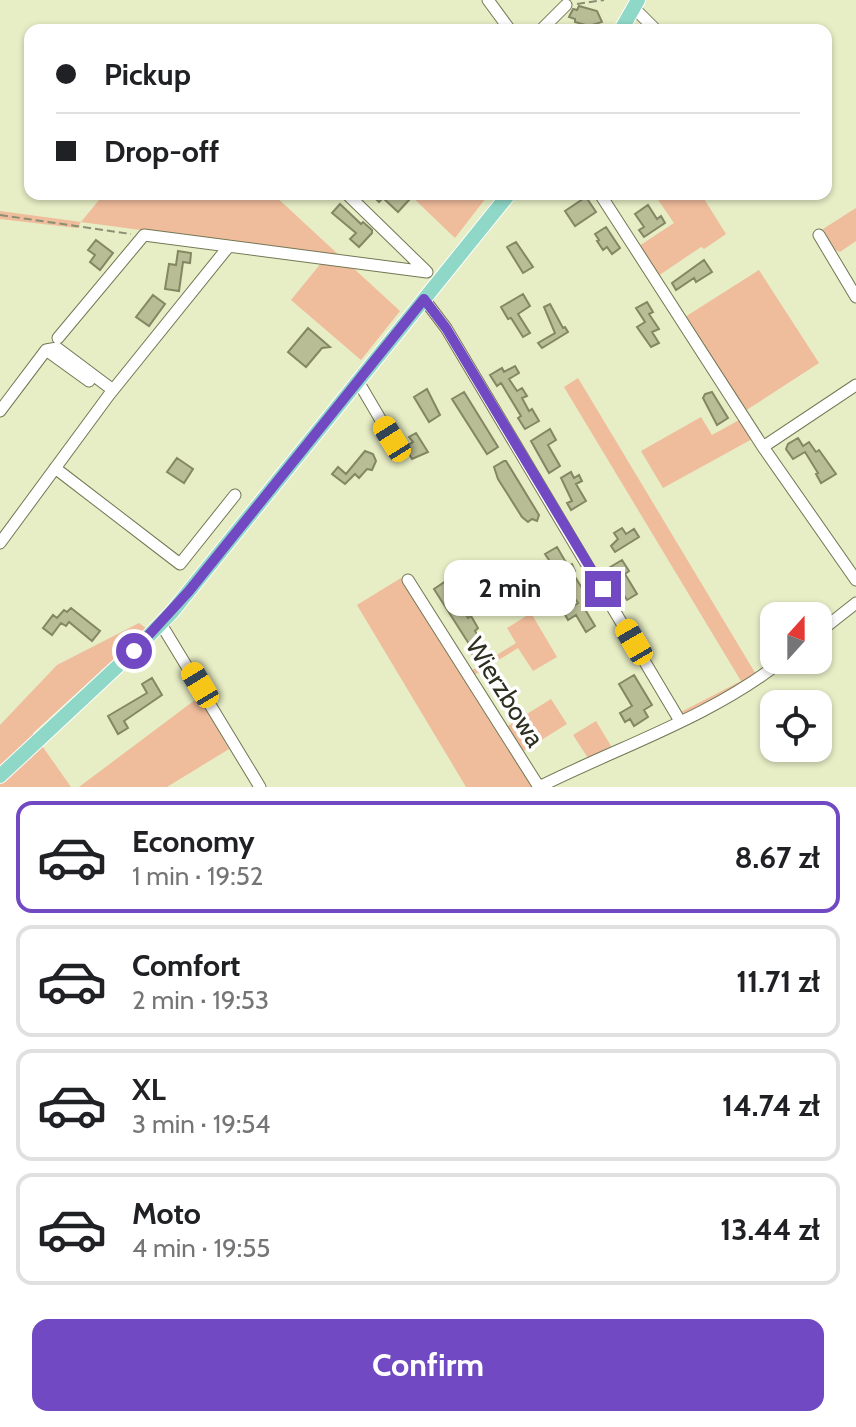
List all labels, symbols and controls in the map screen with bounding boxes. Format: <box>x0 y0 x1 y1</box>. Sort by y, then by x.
text: Pickup <box>104 56 191 93</box>
text: Drop-off <box>104 133 219 170</box>
car <box>369 412 415 466</box>
callout: 2 min <box>443 561 575 617</box>
route end <box>585 571 621 607</box>
text: 2 min <box>479 572 541 604</box>
north arrow <box>760 602 832 674</box>
map controls <box>760 602 832 762</box>
car <box>612 615 656 669</box>
street label: Wierzbowa <box>459 631 552 753</box>
route start <box>116 633 152 669</box>
car <box>177 658 223 712</box>
button: locate <box>760 690 832 762</box>
icon: car <box>36 821 108 893</box>
text: Economy <box>132 823 255 860</box>
text: 8.67 zł <box>734 839 820 876</box>
text: 1 min · 19:52 <box>132 860 263 892</box>
icon: car <box>36 945 108 1017</box>
text: Comfort <box>132 947 240 984</box>
text: 11.71 zł <box>736 963 820 1000</box>
text: 2 min · 19:53 <box>132 984 269 1016</box>
icon: car <box>36 1069 108 1141</box>
text: XL <box>132 1071 166 1108</box>
text: 14.74 zł <box>722 1087 820 1124</box>
text: 3 min · 19:54 <box>132 1108 270 1140</box>
icon: car <box>36 1193 108 1265</box>
text: Moto <box>132 1195 201 1232</box>
text: 13.44 zł <box>720 1211 820 1248</box>
text: 4 min · 19:55 <box>132 1232 270 1264</box>
button: Confirm <box>32 1319 824 1411</box>

